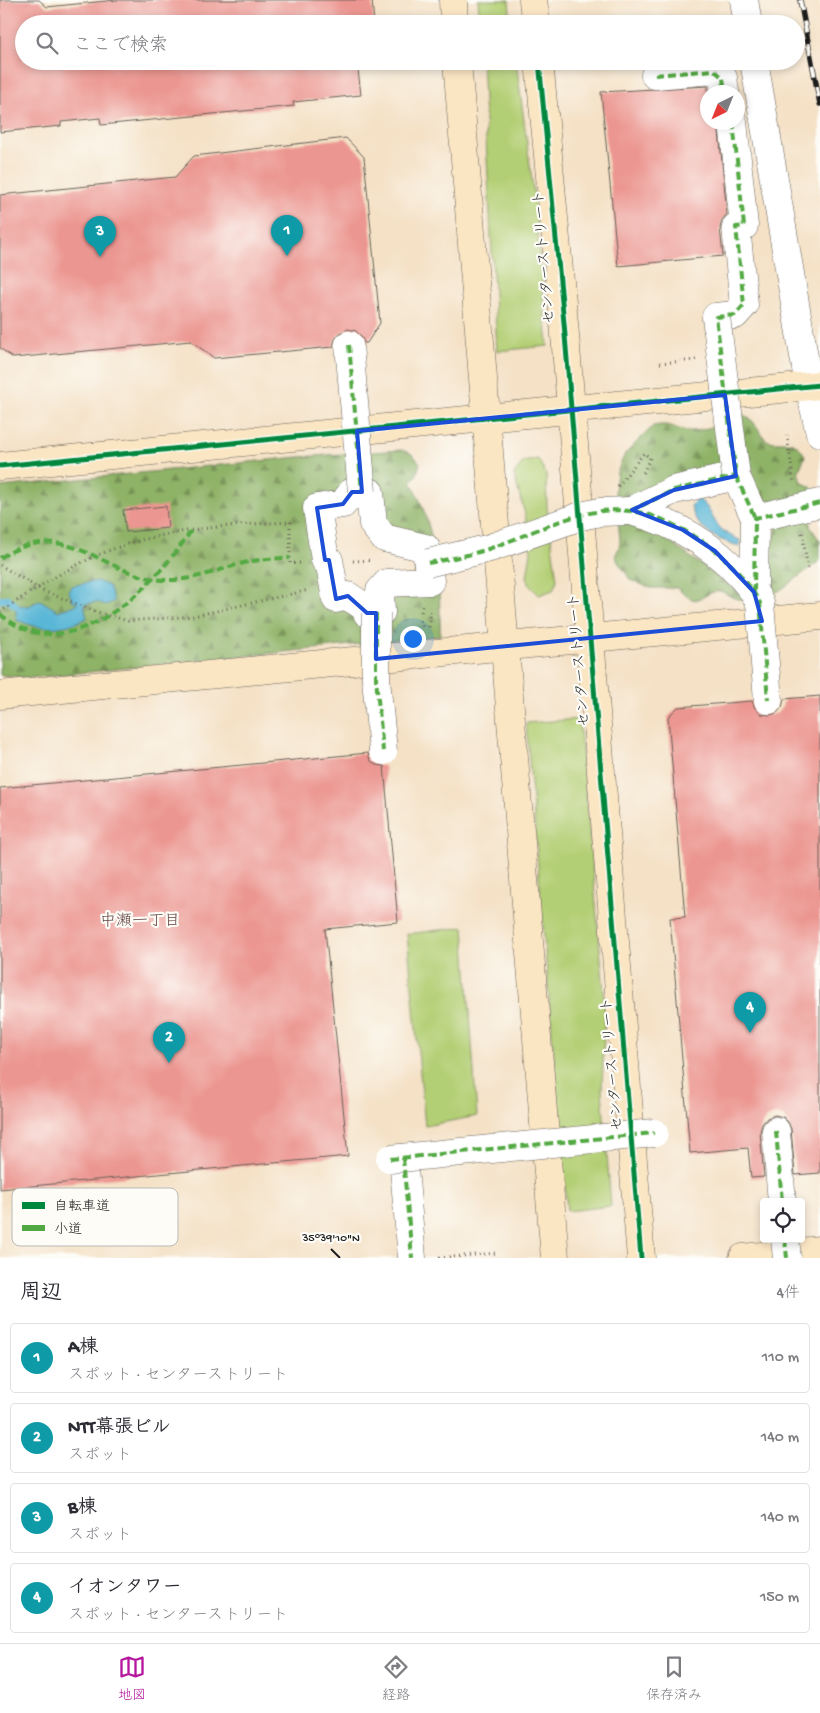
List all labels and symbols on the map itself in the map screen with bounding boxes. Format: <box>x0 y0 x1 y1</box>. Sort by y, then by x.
north arrow <box>700 85 745 130</box>
street label: センターストリート <box>530 189 560 325</box>
pin: 1 <box>271 215 303 256</box>
pin: 3 <box>84 216 116 257</box>
street label: センターストリート <box>565 592 595 728</box>
your location <box>400 626 426 652</box>
district label: 中瀬一丁目 <box>100 912 180 932</box>
pin: 4 <box>734 992 766 1033</box>
street label: センターストリート <box>598 996 628 1132</box>
pin: 2 <box>153 1022 185 1063</box>
legend <box>12 1188 178 1246</box>
text: 自転車道 <box>54 1199 110 1216</box>
text: 小道 <box>54 1222 82 1239</box>
text: 35°39'10"N <box>301 1232 360 1246</box>

